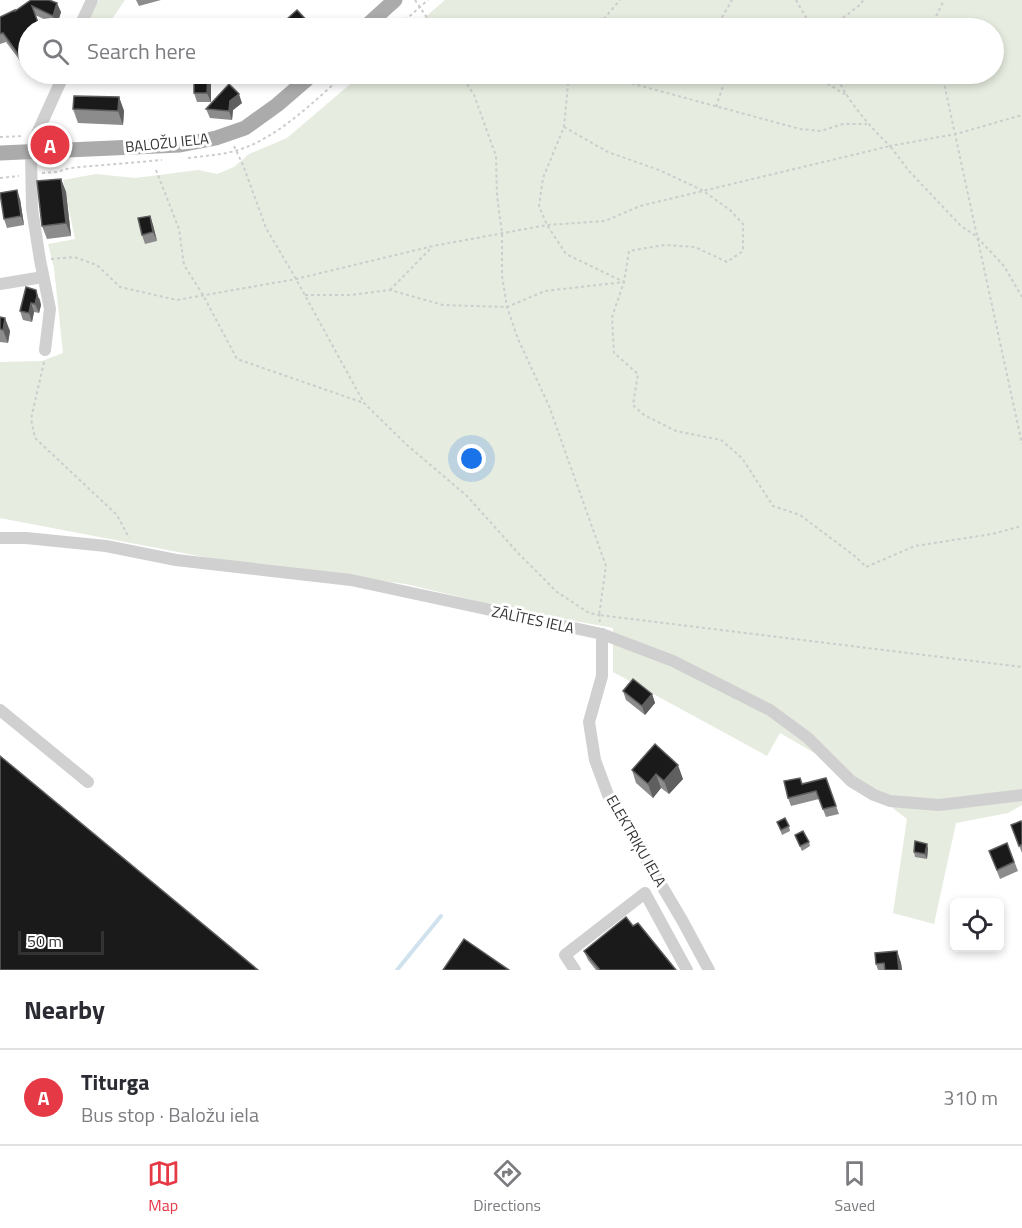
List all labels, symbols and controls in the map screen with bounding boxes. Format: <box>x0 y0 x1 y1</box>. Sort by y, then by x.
search box <box>18 18 1004 84</box>
text: Search here <box>87 34 196 68</box>
icon: search <box>39 35 72 68</box>
pin: A <box>31 122 70 168</box>
street label: BALOŽU IELA <box>124 127 210 158</box>
your location <box>457 444 486 473</box>
street label: ZĀLĪTES IELA <box>490 600 576 639</box>
street label: ELEKTRIĶU IELA <box>601 791 672 891</box>
map controls <box>950 898 1004 952</box>
button: locate <box>950 898 1004 952</box>
scale bar <box>18 928 104 956</box>
text: 50 m <box>27 929 62 953</box>
text: Nearby <box>24 990 105 1029</box>
text: Titurga <box>81 1065 150 1099</box>
text: A <box>37 1082 50 1113</box>
text: 310 m <box>943 1082 998 1113</box>
text: Bus stop · Baložu iela <box>81 1099 259 1130</box>
tab: Map <box>147 1157 180 1217</box>
tab: Directions <box>473 1157 541 1217</box>
tab: Saved <box>835 1157 875 1217</box>

